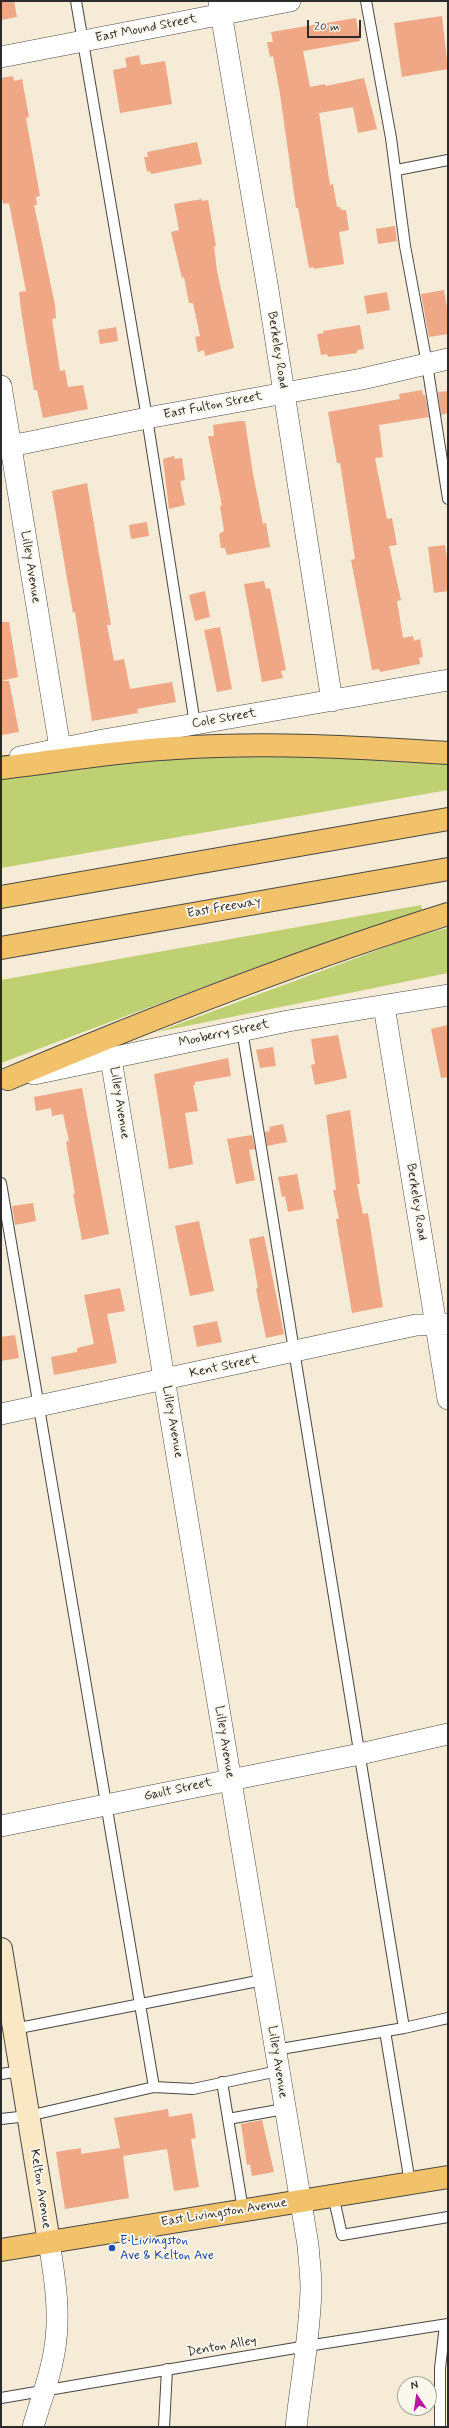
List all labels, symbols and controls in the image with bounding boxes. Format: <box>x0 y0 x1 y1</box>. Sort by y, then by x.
street label: East Mound Street <box>94 12 198 46</box>
scale bar <box>309 12 363 38</box>
text: 20 m <box>314 19 340 35</box>
street label: Berkeley Road <box>263 310 291 390</box>
street label: East Fulton Street <box>162 389 264 423</box>
street label: Lilley Avenue <box>17 530 43 604</box>
street label: Cole Street <box>191 706 257 732</box>
street label: East Freeway <box>186 894 262 922</box>
street label: Mooberry Street <box>177 1017 271 1051</box>
street label: Lilley Avenue <box>106 1066 132 1140</box>
street label: Berkeley Road <box>402 1162 430 1242</box>
street label: Kent Street <box>188 1352 260 1382</box>
street label: Lilley Avenue <box>158 1385 186 1459</box>
street label: Lilley Avenue <box>211 1705 237 1779</box>
street label: Gault Street <box>142 1775 214 1805</box>
street label: Lilley Avenue <box>264 2025 290 2099</box>
street label: Kelton Avenue <box>26 2148 54 2230</box>
street label: East Livingston Avenue <box>160 2195 288 2231</box>
place label: E Livingston Ave & Kelton Ave <box>120 2233 214 2264</box>
marker: E Livingston Ave & Kelton Ave <box>107 2243 117 2253</box>
street label: Denton Alley <box>186 2333 258 2361</box>
north arrow <box>397 2376 437 2416</box>
text: N <box>409 2378 420 2393</box>

